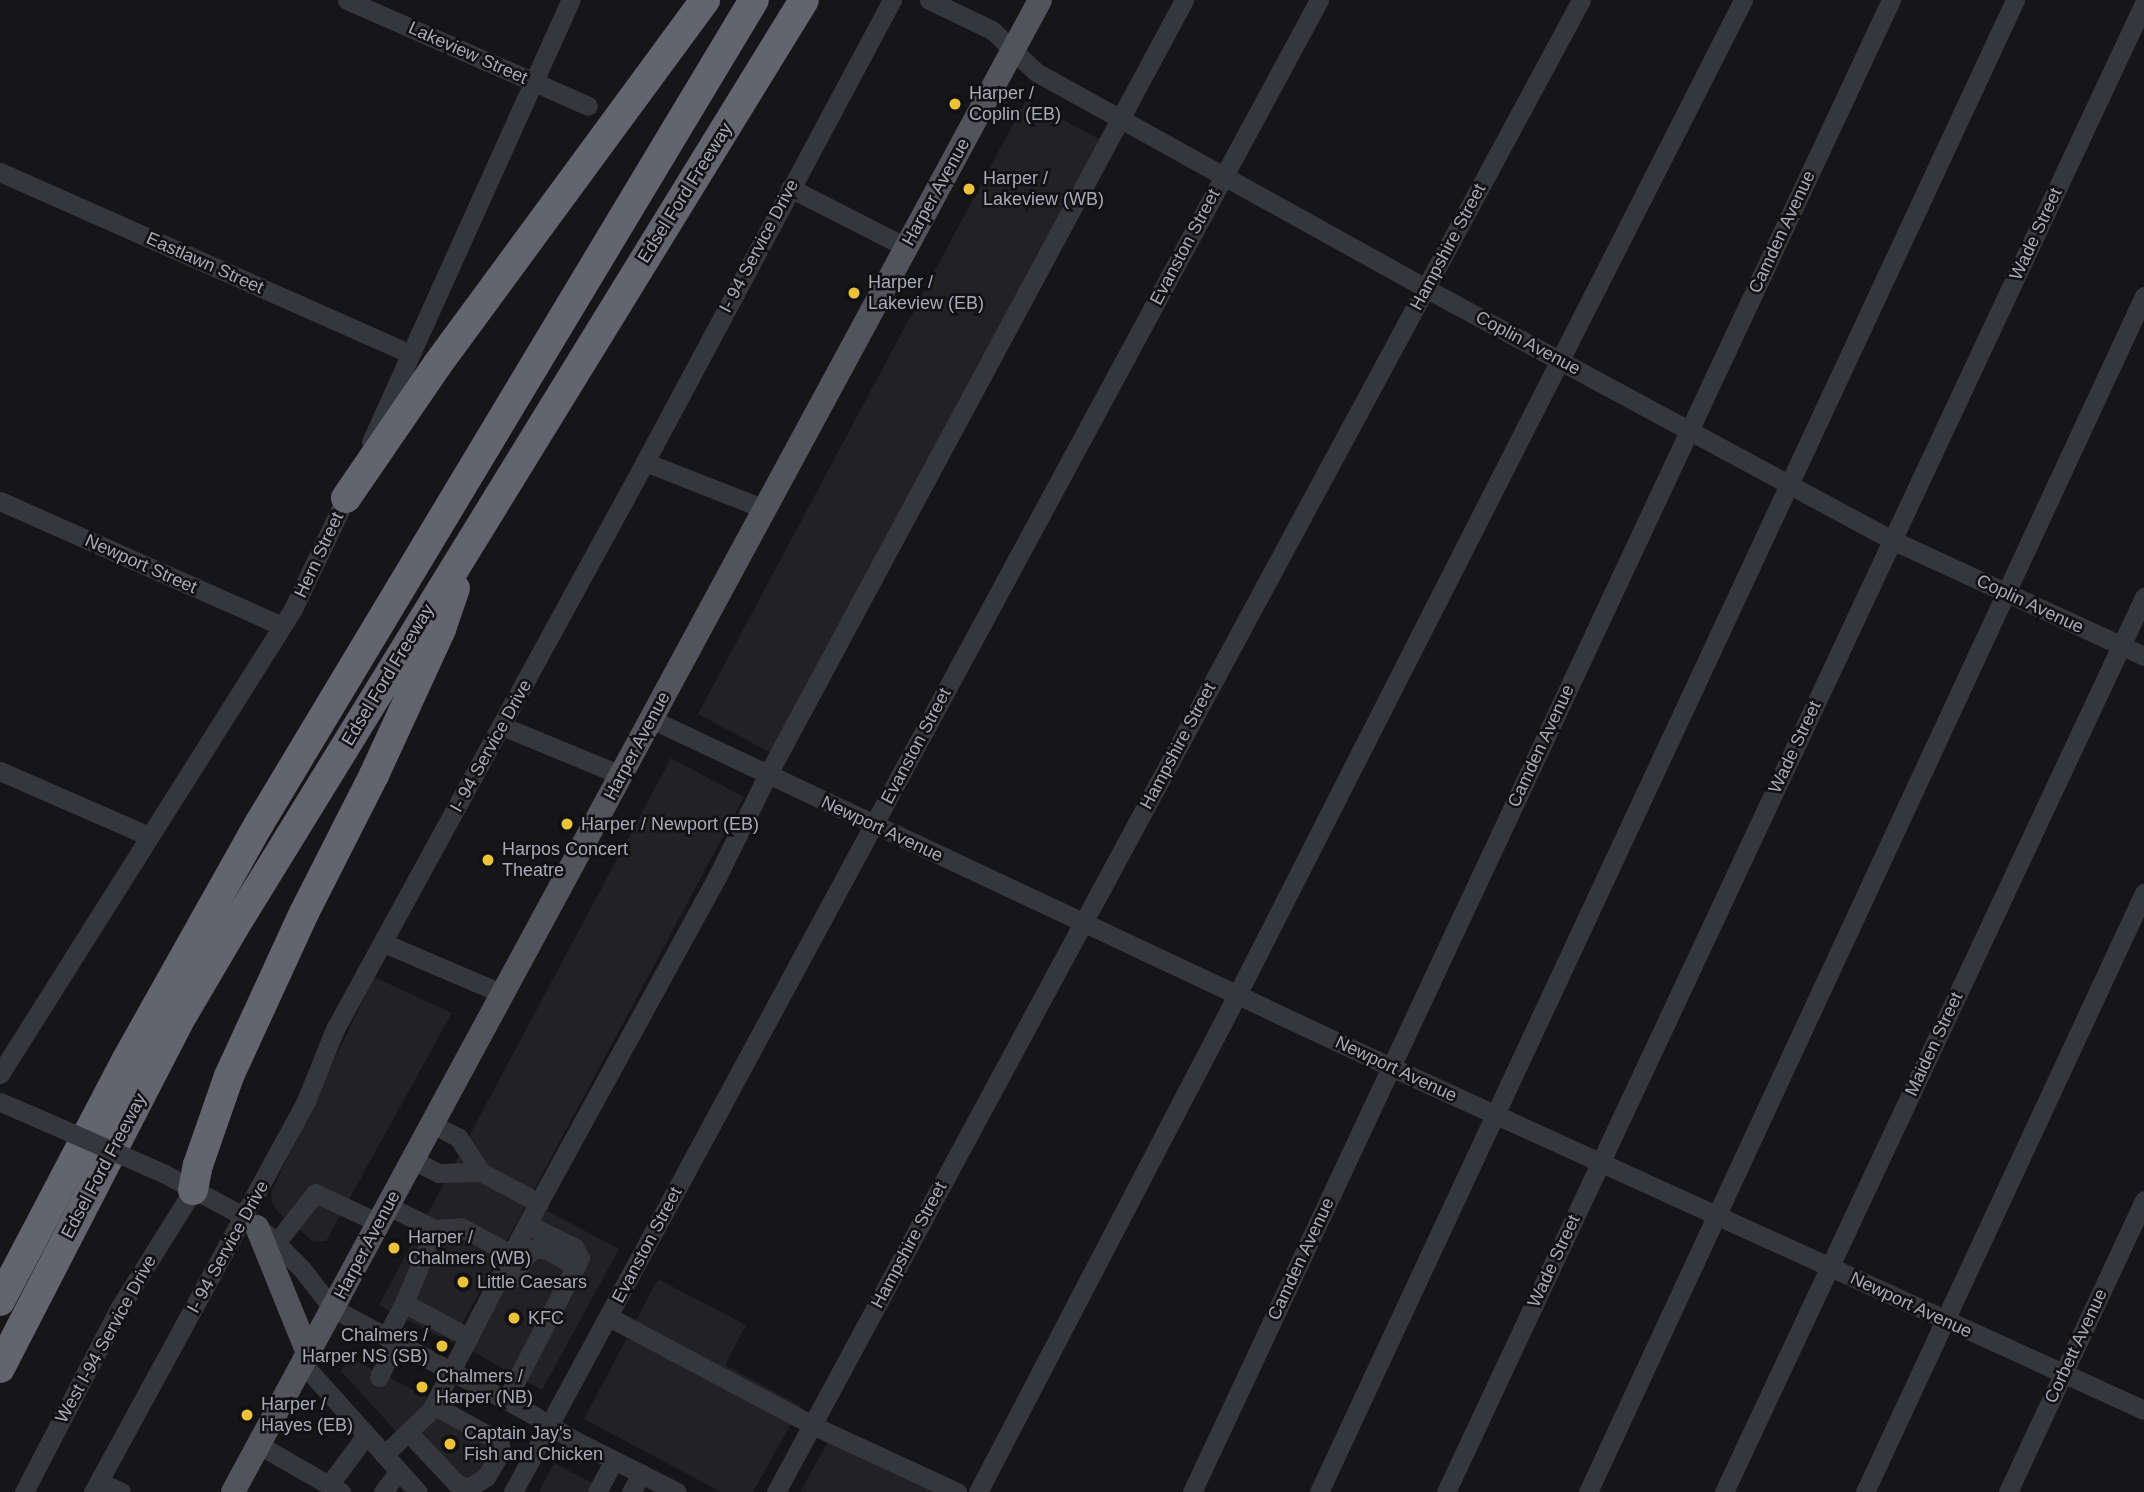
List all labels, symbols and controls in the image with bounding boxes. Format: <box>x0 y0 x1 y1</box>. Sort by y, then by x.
street label: Lakeview Street <box>405 17 531 89</box>
place label: Harper / Coplin (EB) <box>969 83 1061 126</box>
marker: Harper / Coplin (EB) <box>947 96 963 112</box>
street label: Edsel Ford Freeway <box>633 119 737 267</box>
street label: Harper Avenue <box>897 134 975 250</box>
street label: Camden Avenue <box>1744 167 1820 297</box>
place label: Harper / Lakeview (WB) <box>983 168 1104 210</box>
street label: I- 94 Service Drive <box>715 176 803 316</box>
street label: Hampshire Street <box>1406 180 1490 314</box>
marker: Harper / Lakeview (WB) <box>961 181 977 197</box>
street label: Wade Street <box>2005 184 2067 284</box>
street label: Evanston Street <box>1145 185 1225 309</box>
street label: Eastlawn Street <box>143 227 267 299</box>
place label: Harper / Lakeview (EB) <box>868 272 984 314</box>
marker: Harper / Lakeview (EB) <box>846 285 862 301</box>
street label: Coplin Avenue <box>1471 306 1585 380</box>
street label: Hern Street <box>290 509 348 601</box>
street label: Newport Street <box>82 530 200 598</box>
street label: Coplin Avenue <box>1973 570 2087 638</box>
street label: Edsel Ford Freeway <box>337 600 439 750</box>
street label: I- 94 Service Drive <box>446 676 536 816</box>
street label: Hampshire Street <box>1136 679 1220 813</box>
street label: Camden Avenue <box>1503 681 1579 811</box>
street label: Evanston Street <box>876 684 956 808</box>
street label: Harper Avenue <box>599 688 675 804</box>
street label: Wade Street <box>1764 697 1826 797</box>
street label: Newport Avenue <box>817 791 947 867</box>
place label: Harper / Newport (EB) <box>581 813 759 835</box>
marker: Harper / Newport (EB) <box>559 816 575 832</box>
place label: Harpos Concert Theatre <box>502 839 628 882</box>
marker: Harpos Concert Theatre <box>480 852 496 868</box>
street label: Maiden Street <box>1901 989 1967 1099</box>
street label: Newport Avenue <box>1331 1031 1461 1107</box>
street label: Edsel Ford Freeway <box>57 1090 151 1242</box>
street label: I- 94 Service Drive <box>183 1177 273 1317</box>
street label: Hampshire Street <box>867 1178 951 1312</box>
street label: Evanston Street <box>607 1183 687 1307</box>
street label: Harper Avenue <box>329 1187 405 1303</box>
street label: Camden Avenue <box>1263 1194 1339 1324</box>
street label: Wade Street <box>1523 1211 1585 1311</box>
place label: Harper / Chalmers (WB) <box>408 1227 531 1270</box>
marker: Harper / Chalmers (WB) <box>386 1240 402 1256</box>
street label: West I-94 Service Drive <box>51 1251 161 1427</box>
street label: Newport Avenue <box>1846 1267 1976 1343</box>
place label: Little Caesars <box>477 1271 587 1293</box>
marker: Little Caesars <box>455 1274 471 1290</box>
street label: Corbett Avenue <box>2040 1285 2112 1407</box>
place label: KFC <box>528 1307 564 1329</box>
marker: KFC <box>506 1310 522 1326</box>
place label: Chalmers / Harper NS (SB) <box>302 1325 428 1368</box>
marker: Chalmers / Harper NS (SB) <box>434 1338 450 1354</box>
place label: Chalmers / Harper (NB) <box>436 1366 533 1408</box>
marker: Chalmers / Harper (NB) <box>414 1379 430 1395</box>
place label: Harper / Hayes (EB) <box>261 1394 353 1436</box>
marker: Harper / Hayes (EB) <box>239 1407 255 1423</box>
place label: Captain Jay's Fish and Chicken <box>464 1423 603 1466</box>
marker: Captain Jay's Fish and Chicken <box>442 1436 458 1452</box>

